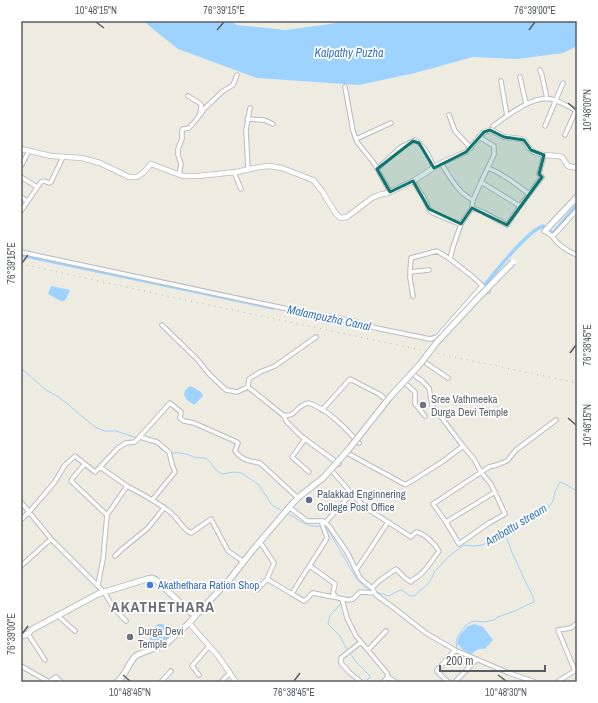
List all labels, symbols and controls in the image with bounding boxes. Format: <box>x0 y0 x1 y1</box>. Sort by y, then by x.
text: 10°48'15"N <box>75 4 117 17</box>
text: 76°39'15"E <box>203 4 245 17</box>
text: 76°39'00"E <box>514 4 556 17</box>
water label: Kalpathy Puzha <box>315 45 384 61</box>
text: 10°48'00"N <box>581 89 594 131</box>
text: 76°39'15"E <box>5 242 18 284</box>
water label: Malampuzha Canal <box>286 301 373 335</box>
text: 76°38'45"E <box>581 324 594 366</box>
place label: Sree Vathmeeka Durga Devi Temple <box>431 392 508 419</box>
marker: Sree Vathmeeka Durga Devi Temple <box>418 400 428 410</box>
text: 10°48'15"N <box>581 404 594 446</box>
place label: Palakkad Enginnering College Post Office <box>317 487 406 514</box>
marker: Palakkad Enginnering College Post Office <box>304 495 314 505</box>
water label: Ambattu stream <box>481 500 550 550</box>
place label: Akathethara Ration Shop <box>157 578 259 592</box>
marker: Akathethara Ration Shop <box>145 580 155 590</box>
district label: AKATHETHARA <box>111 596 215 617</box>
text: 76°39'00"E <box>5 613 18 655</box>
place label: Durga Devi Temple <box>138 624 184 651</box>
marker: Durga Devi Temple <box>125 632 135 642</box>
scale bar <box>440 647 545 673</box>
text: 200 m <box>446 653 473 669</box>
text: 10°48'45"N <box>109 686 151 699</box>
text: 76°38'45"E <box>273 686 315 699</box>
text: 10°48'30"N <box>485 686 527 699</box>

